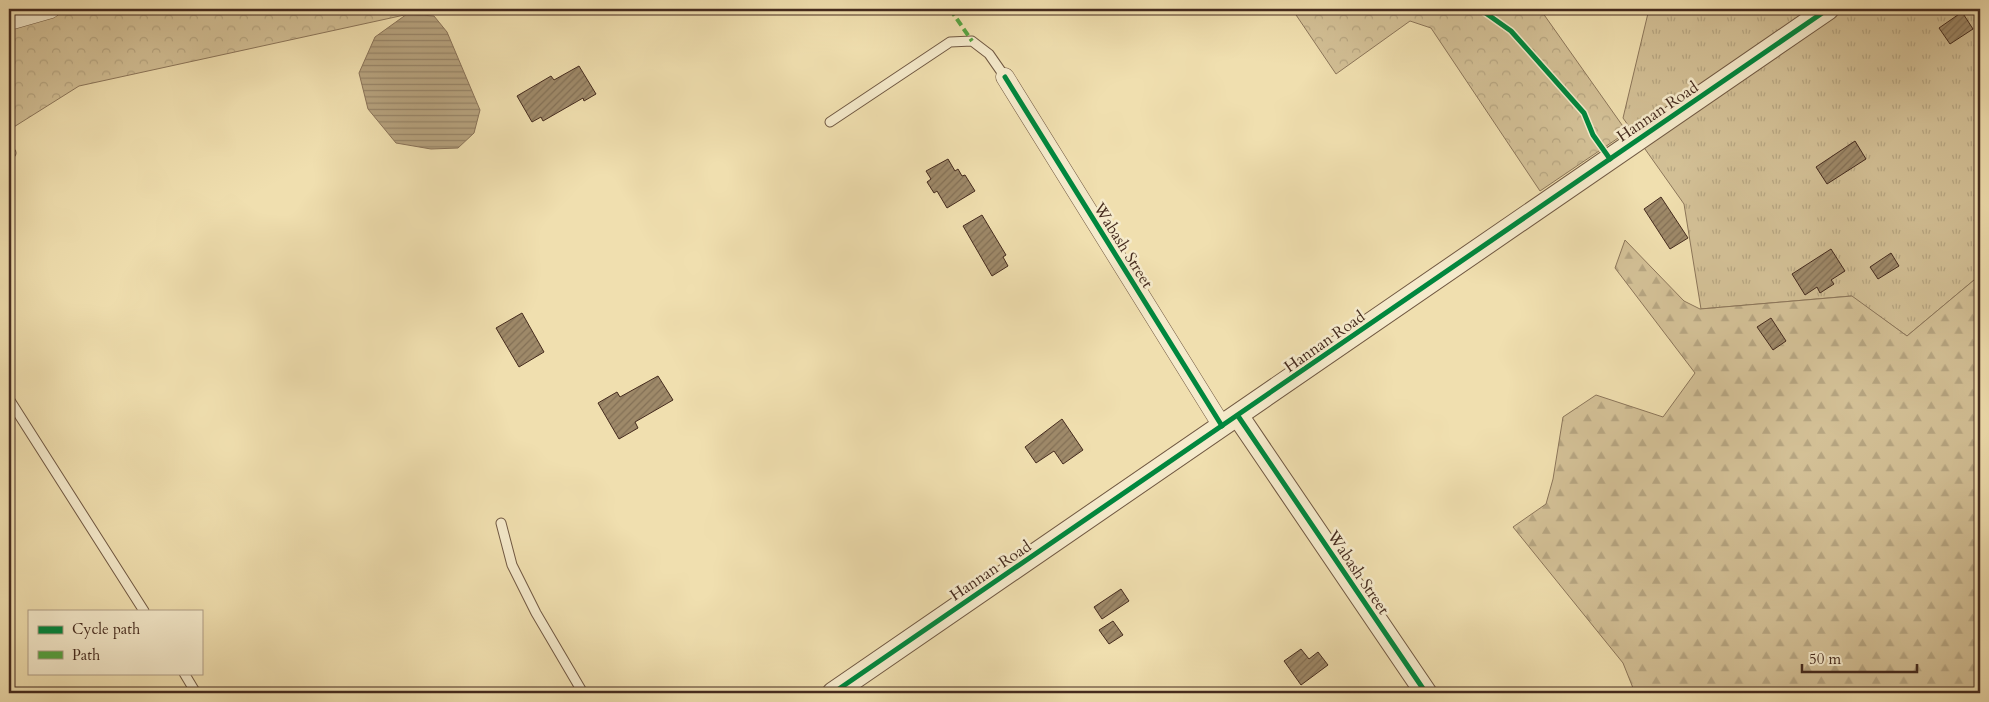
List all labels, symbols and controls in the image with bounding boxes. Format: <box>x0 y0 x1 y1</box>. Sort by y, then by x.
street label: Hannan Road <box>1612 76 1703 147</box>
street label: Wabash Street <box>1088 198 1158 292</box>
street label: Hannan Road <box>1280 306 1370 378</box>
street label: Wabash Street <box>1321 525 1394 619</box>
street label: Hannan Road <box>945 535 1036 606</box>
legend <box>28 610 202 674</box>
text: Cycle path <box>72 619 141 639</box>
scale bar <box>1802 642 1916 674</box>
text: Path <box>72 645 101 665</box>
text: 50 m <box>1809 649 1841 669</box>

